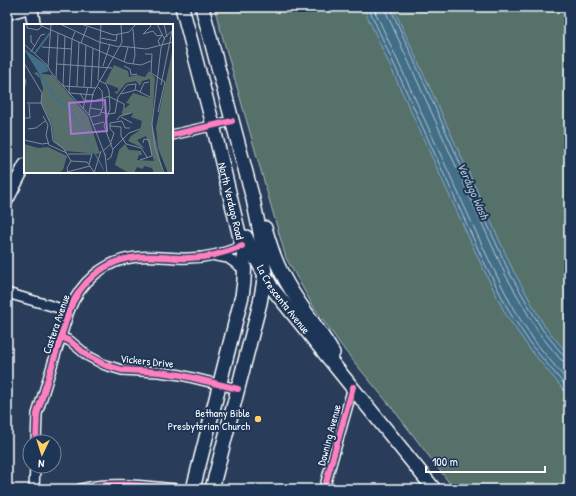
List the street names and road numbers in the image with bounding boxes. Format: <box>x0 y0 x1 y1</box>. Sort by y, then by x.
street label: North Verdugo Road <box>215 161 247 242</box>
street label: La Crescenta Avenue <box>254 262 313 337</box>
street label: Castera Avenue <box>39 292 73 355</box>
street label: Vickers Drive <box>120 351 175 371</box>
street label: Downing Avenue <box>314 402 344 467</box>

